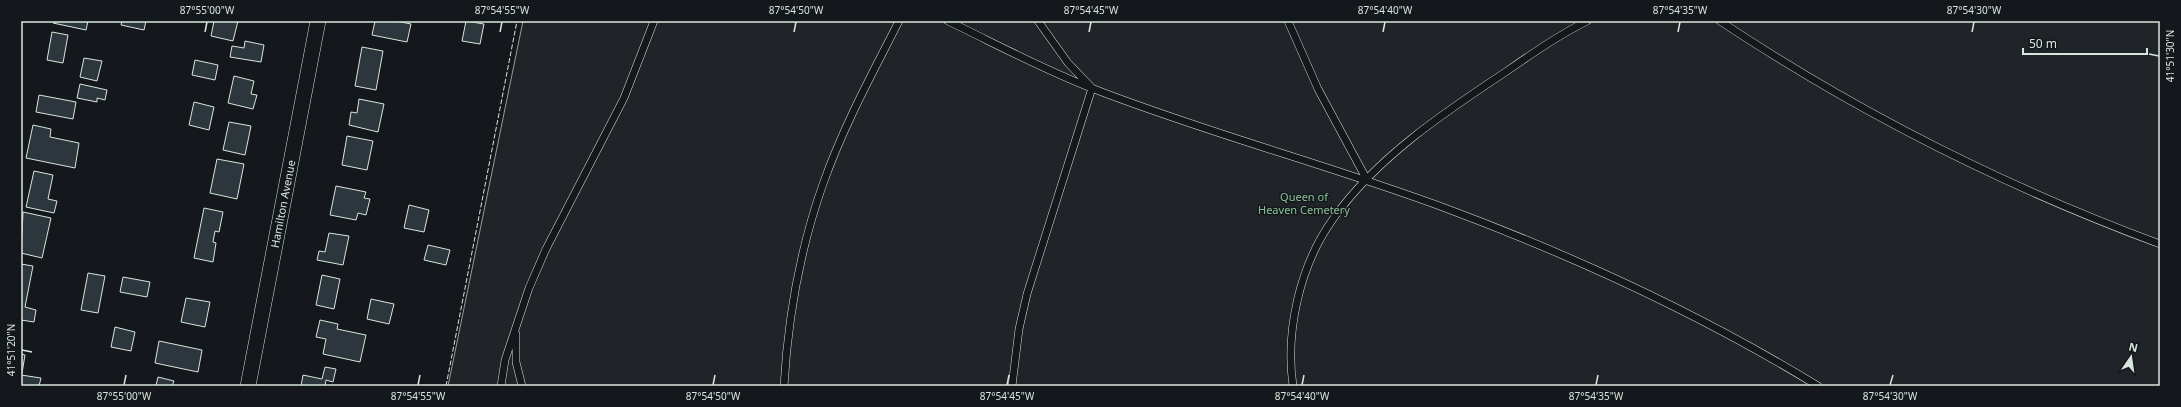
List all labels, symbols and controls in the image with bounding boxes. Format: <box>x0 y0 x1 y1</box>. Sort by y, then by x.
text: 87°55'00"W <box>180 3 235 17</box>
text: 87°54'55"W <box>475 3 530 17</box>
text: 87°54'50"W <box>769 3 824 17</box>
text: 87°54'45"W <box>1064 3 1119 17</box>
text: 87°54'40"W <box>1358 3 1413 17</box>
text: 87°54'35"W <box>1653 3 1708 17</box>
text: 87°54'30"W <box>1947 3 2002 17</box>
scale bar <box>2023 30 2147 56</box>
text: 41°51'30"N <box>2163 30 2177 82</box>
text: 50 m <box>2029 35 2057 52</box>
street label: Hamilton Avenue <box>267 159 298 249</box>
park label: Queen of Heaven Cemetery <box>1258 189 1350 217</box>
text: 41°51'20"N <box>4 324 18 376</box>
north arrow <box>2111 337 2151 377</box>
text: N <box>2127 338 2139 355</box>
text: 87°55'00"W <box>97 389 152 403</box>
text: 87°54'55"W <box>391 389 446 403</box>
text: 87°54'50"W <box>686 389 741 403</box>
text: 87°54'45"W <box>980 389 1035 403</box>
text: 87°54'40"W <box>1275 389 1330 403</box>
text: 87°54'35"W <box>1569 389 1624 403</box>
text: 87°54'30"W <box>1863 389 1918 403</box>

